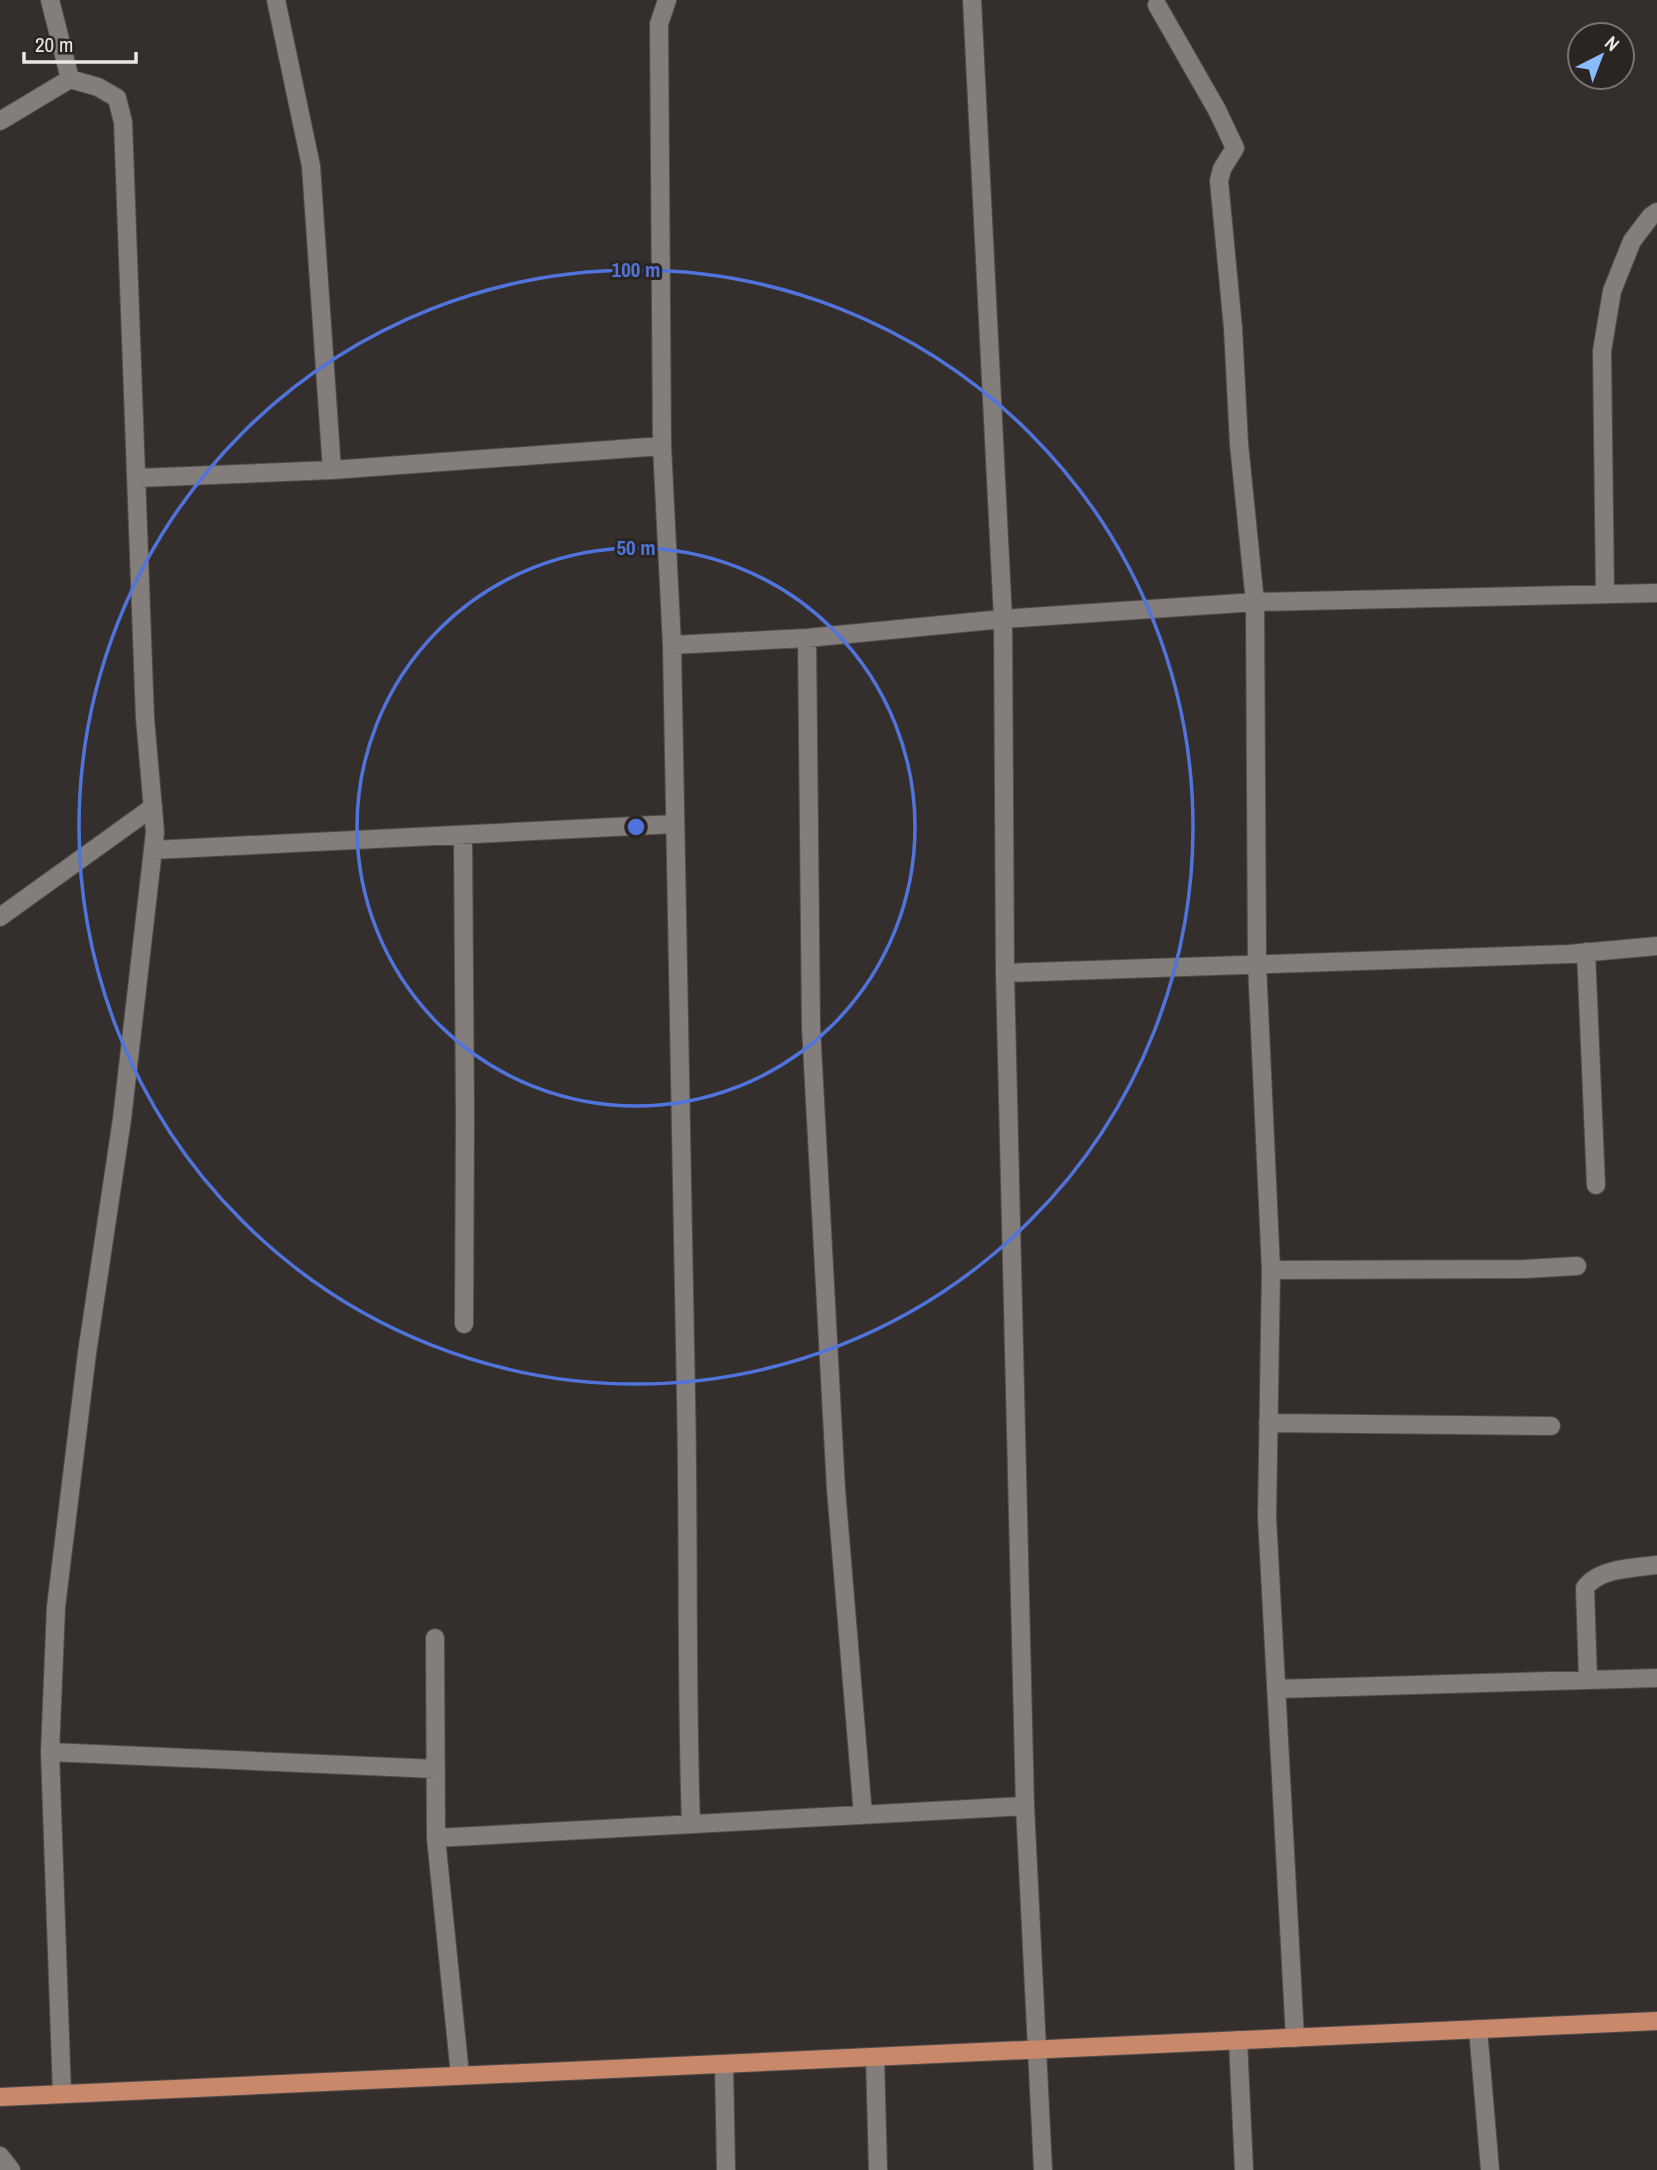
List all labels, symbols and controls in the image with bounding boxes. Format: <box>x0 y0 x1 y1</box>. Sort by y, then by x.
scale bar <box>24 21 136 65</box>
north arrow <box>1566 21 1636 91</box>
text: 20 m <box>35 30 73 59</box>
text: N <box>1599 30 1625 57</box>
text: 100 m <box>612 255 660 284</box>
text: 50 m <box>616 533 656 562</box>
centre of rings <box>624 815 648 839</box>

